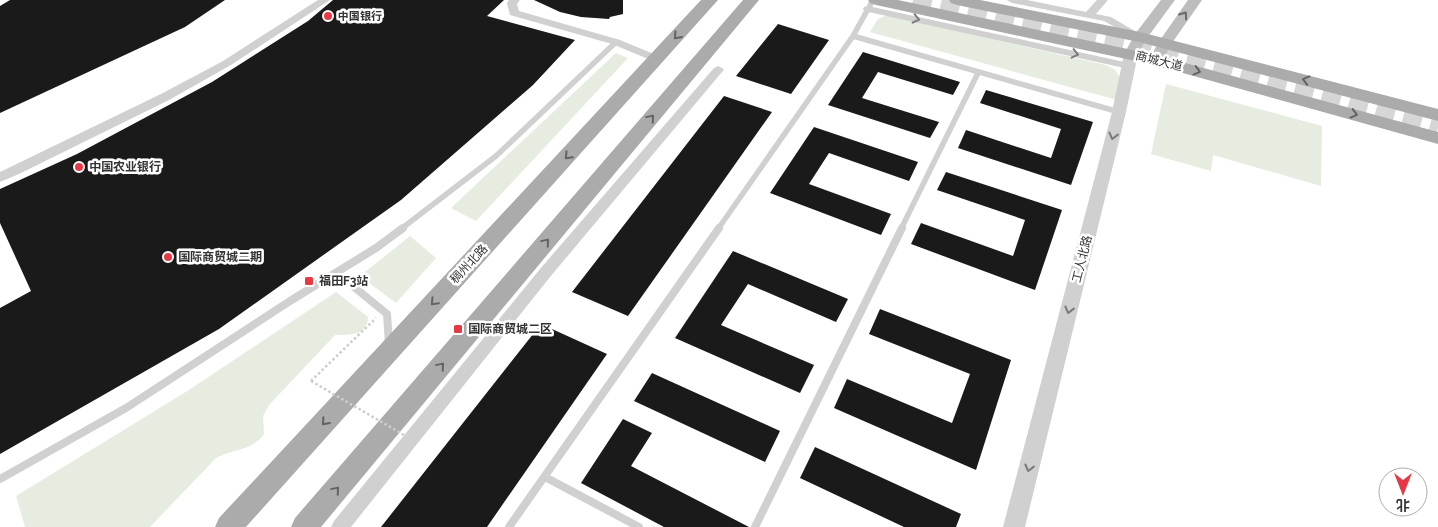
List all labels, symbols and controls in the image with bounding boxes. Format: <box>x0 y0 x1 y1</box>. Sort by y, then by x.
marker: 中国银行 <box>322 10 334 22</box>
place label: 中国银行 <box>338 10 382 23</box>
one-way arrow <box>1179 12 1187 21</box>
one-way arrow <box>912 13 920 24</box>
one-way arrow <box>674 31 683 40</box>
one-way arrow <box>1070 48 1079 59</box>
street label: 商城大道 <box>1134 48 1184 74</box>
one-way arrow <box>1193 66 1201 76</box>
one-way arrow <box>1303 76 1311 86</box>
one-way arrow <box>1349 109 1357 119</box>
one-way arrow <box>645 115 654 124</box>
one-way arrow <box>1108 131 1119 140</box>
one-way arrow <box>565 151 574 160</box>
place label: 中国农业银行 <box>89 160 161 174</box>
marker: 中国农业银行 <box>73 161 85 173</box>
street label: 工人北路 <box>1069 234 1095 284</box>
one-way arrow <box>540 239 549 248</box>
street label: 稠州北路 <box>448 242 490 286</box>
place label: 国际商贸城二期 <box>178 250 262 264</box>
marker: 国际商贸城二期 <box>162 251 174 263</box>
place label: 福田F3站 <box>319 274 368 288</box>
marker: 福田F3站 <box>303 275 315 287</box>
one-way arrow <box>431 296 440 305</box>
one-way arrow <box>1064 306 1075 315</box>
place label: 国际商贸城二区 <box>468 322 552 336</box>
marker: 国际商贸城二区 <box>452 323 464 335</box>
one-way arrow <box>435 363 444 372</box>
one-way arrow <box>321 416 330 425</box>
one-way arrow <box>1024 464 1035 473</box>
north arrow <box>1378 467 1428 517</box>
one-way arrow <box>330 486 339 495</box>
text: 北 <box>1396 497 1410 513</box>

